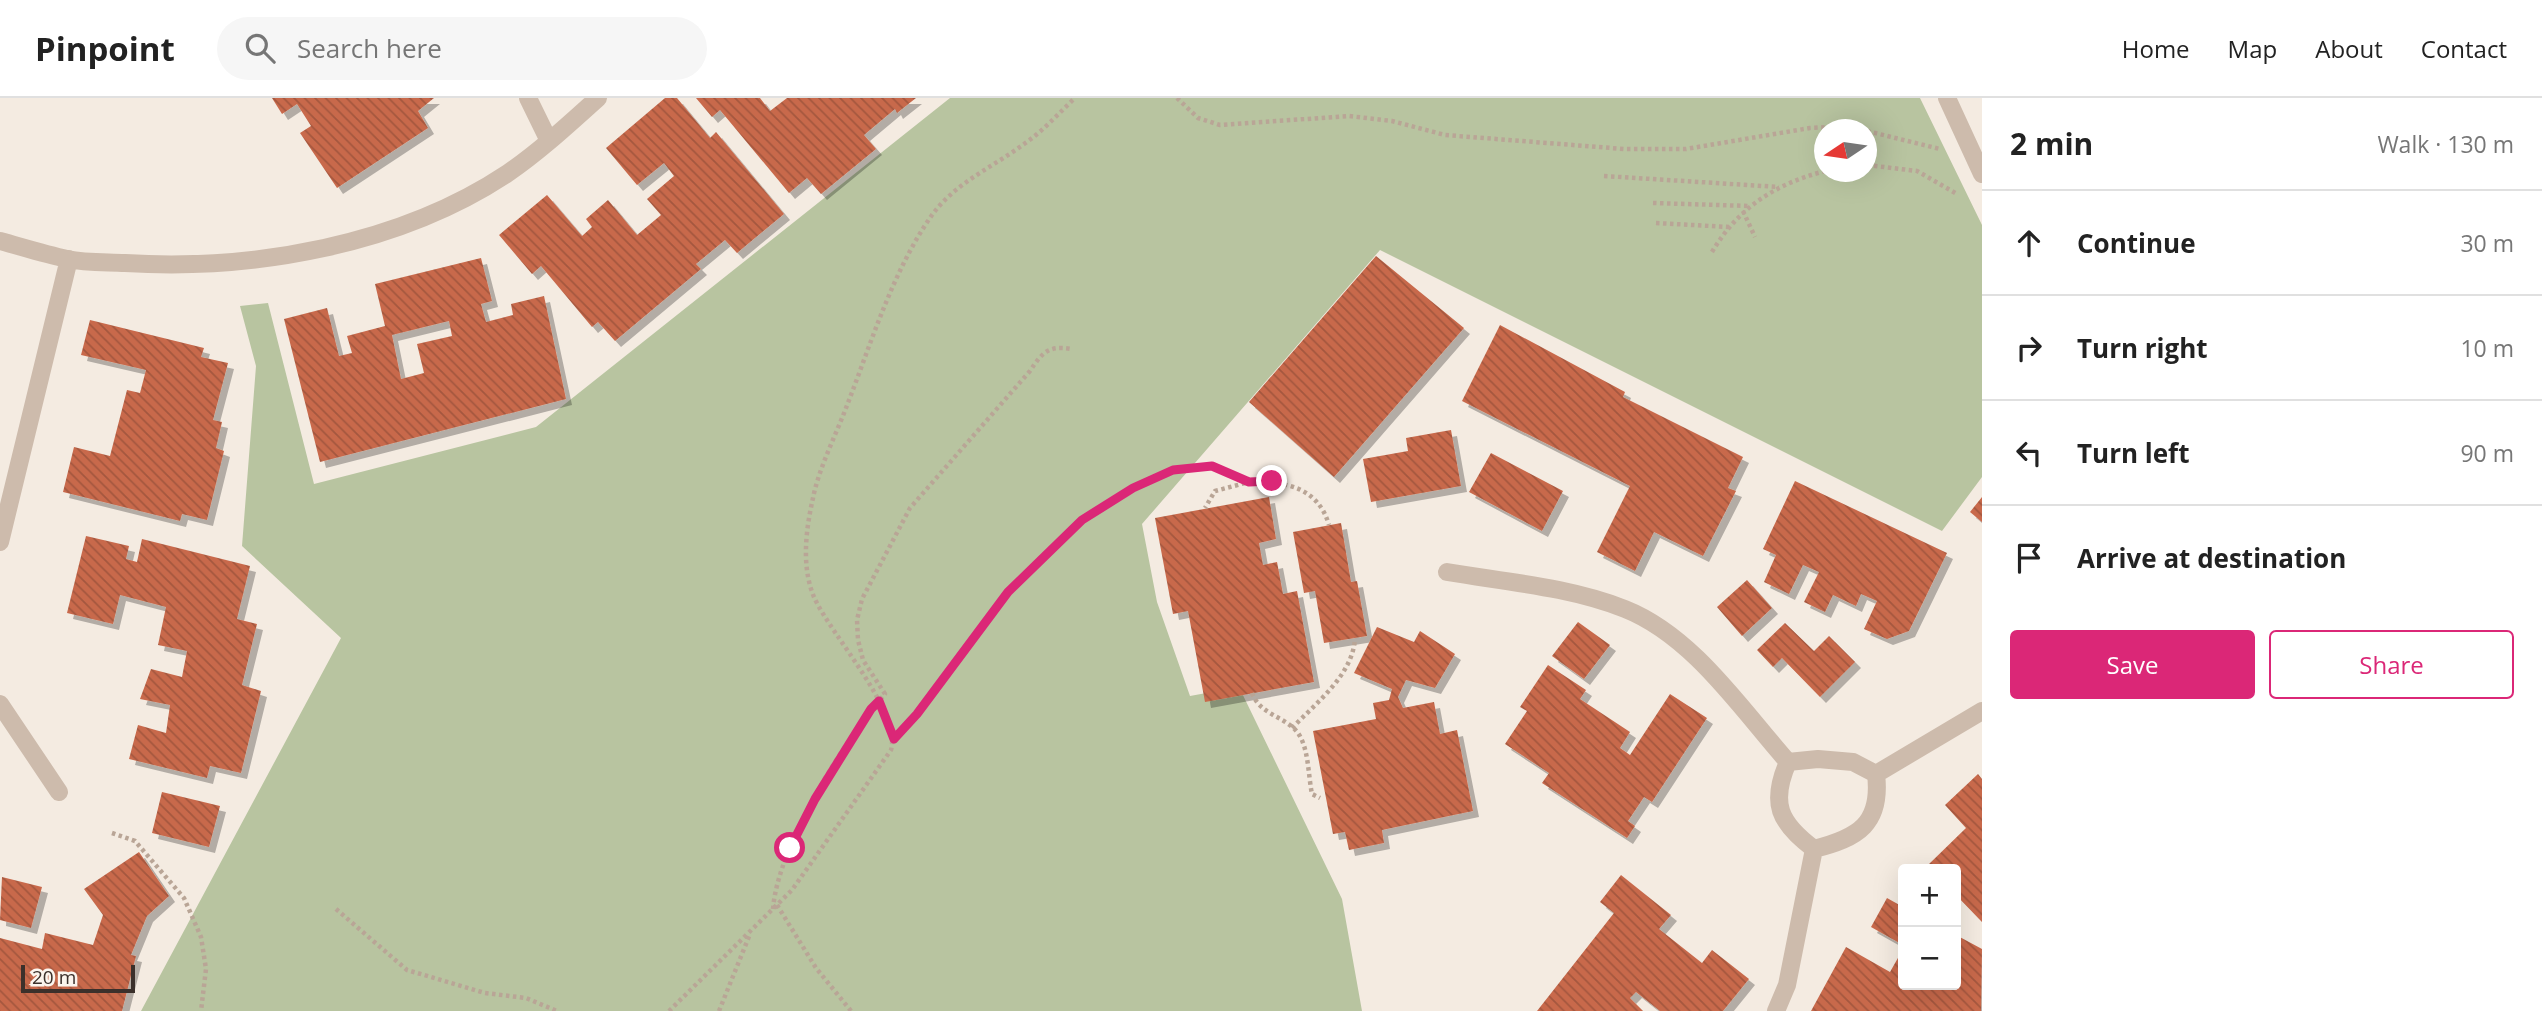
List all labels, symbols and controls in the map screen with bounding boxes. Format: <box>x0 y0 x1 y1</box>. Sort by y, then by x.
search box <box>217 17 707 80</box>
text: Pinpoint <box>35 26 175 71</box>
icon: search <box>241 29 279 67</box>
text: Search here <box>297 30 442 66</box>
text: Home <box>2122 32 2190 65</box>
text: Map <box>2228 32 2277 65</box>
text: About <box>2315 32 2383 65</box>
text: Contact <box>2421 32 2507 65</box>
north arrow <box>1814 119 1877 182</box>
text: 2 min <box>2010 123 2093 164</box>
text: Walk · 130 m <box>2377 128 2514 160</box>
icon: ahead <box>2010 224 2048 262</box>
text: Continue <box>2077 225 2196 261</box>
text: 30 m <box>2460 227 2514 259</box>
icon: right <box>2010 329 2048 367</box>
text: Turn right <box>2077 330 2208 366</box>
text: 10 m <box>2460 332 2514 364</box>
icon: left <box>2010 434 2048 472</box>
text: Turn left <box>2077 435 2189 471</box>
text: 90 m <box>2460 437 2514 469</box>
route end <box>1256 465 1287 496</box>
icon: arrive <box>2010 539 2048 577</box>
text: Arrive at destination <box>2077 540 2346 576</box>
button: Save <box>2010 630 2255 699</box>
button: Share <box>2269 630 2514 699</box>
route start <box>774 832 805 863</box>
map controls <box>1898 864 1961 990</box>
button: + <box>1898 864 1961 927</box>
button: − <box>1898 927 1961 990</box>
scale bar <box>21 962 135 994</box>
text: 20 m <box>32 964 76 990</box>

